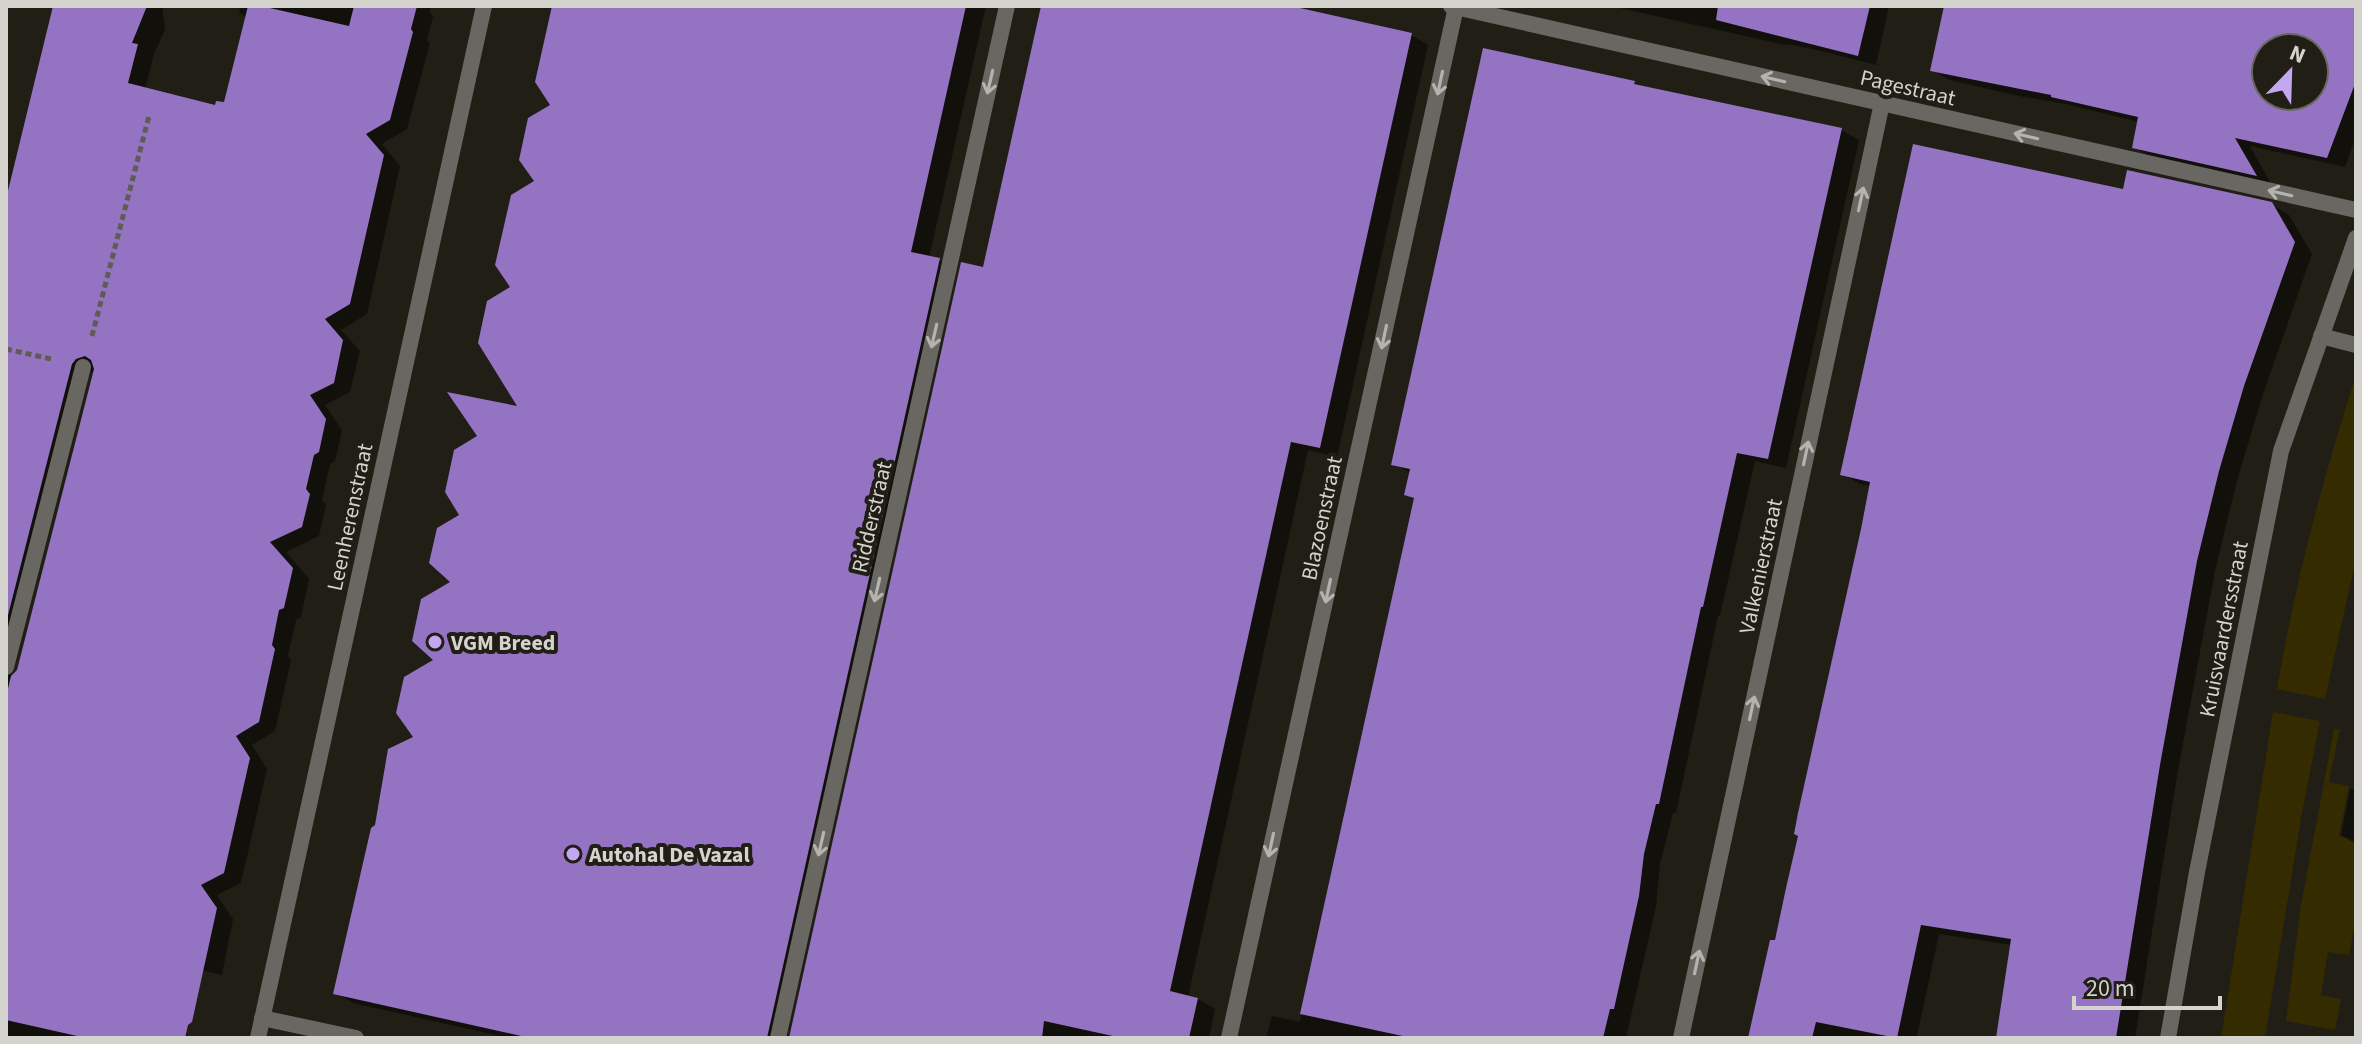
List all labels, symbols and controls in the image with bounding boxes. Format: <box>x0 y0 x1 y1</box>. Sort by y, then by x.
north arrow <box>2250 32 2330 112</box>
text: N <box>2284 37 2310 72</box>
street label: Pagestraat <box>1857 61 1959 115</box>
one-way arrow <box>982 69 997 94</box>
one-way arrow <box>1432 70 1447 96</box>
one-way arrow <box>1760 71 1786 86</box>
one-way arrow <box>2014 128 2040 143</box>
one-way arrow <box>2268 185 2293 200</box>
one-way arrow <box>1854 187 1869 212</box>
one-way arrow <box>926 323 941 348</box>
one-way arrow <box>1376 324 1391 350</box>
street label: Leenherenstraat <box>319 440 381 594</box>
one-way arrow <box>1799 441 1814 467</box>
street label: Blazoenstraat <box>1293 453 1351 583</box>
street label: Ridderstraat <box>844 458 900 576</box>
street label: Valkenierstraat <box>1731 495 1791 637</box>
street label: Kruisvaardersstraat <box>2191 538 2257 720</box>
one-way arrow <box>869 576 884 602</box>
one-way arrow <box>1320 578 1335 604</box>
place label: VGM Breed <box>450 627 555 659</box>
marker: VGM Breed <box>426 633 444 651</box>
one-way arrow <box>1745 695 1760 721</box>
one-way arrow <box>813 830 828 856</box>
one-way arrow <box>1263 832 1278 857</box>
place label: Autohal De Vazal <box>588 839 750 871</box>
marker: Autohal De Vazal <box>564 845 582 863</box>
one-way arrow <box>1690 949 1705 975</box>
scale bar <box>2074 960 2220 1010</box>
text: 20 m <box>2086 971 2135 1006</box>

